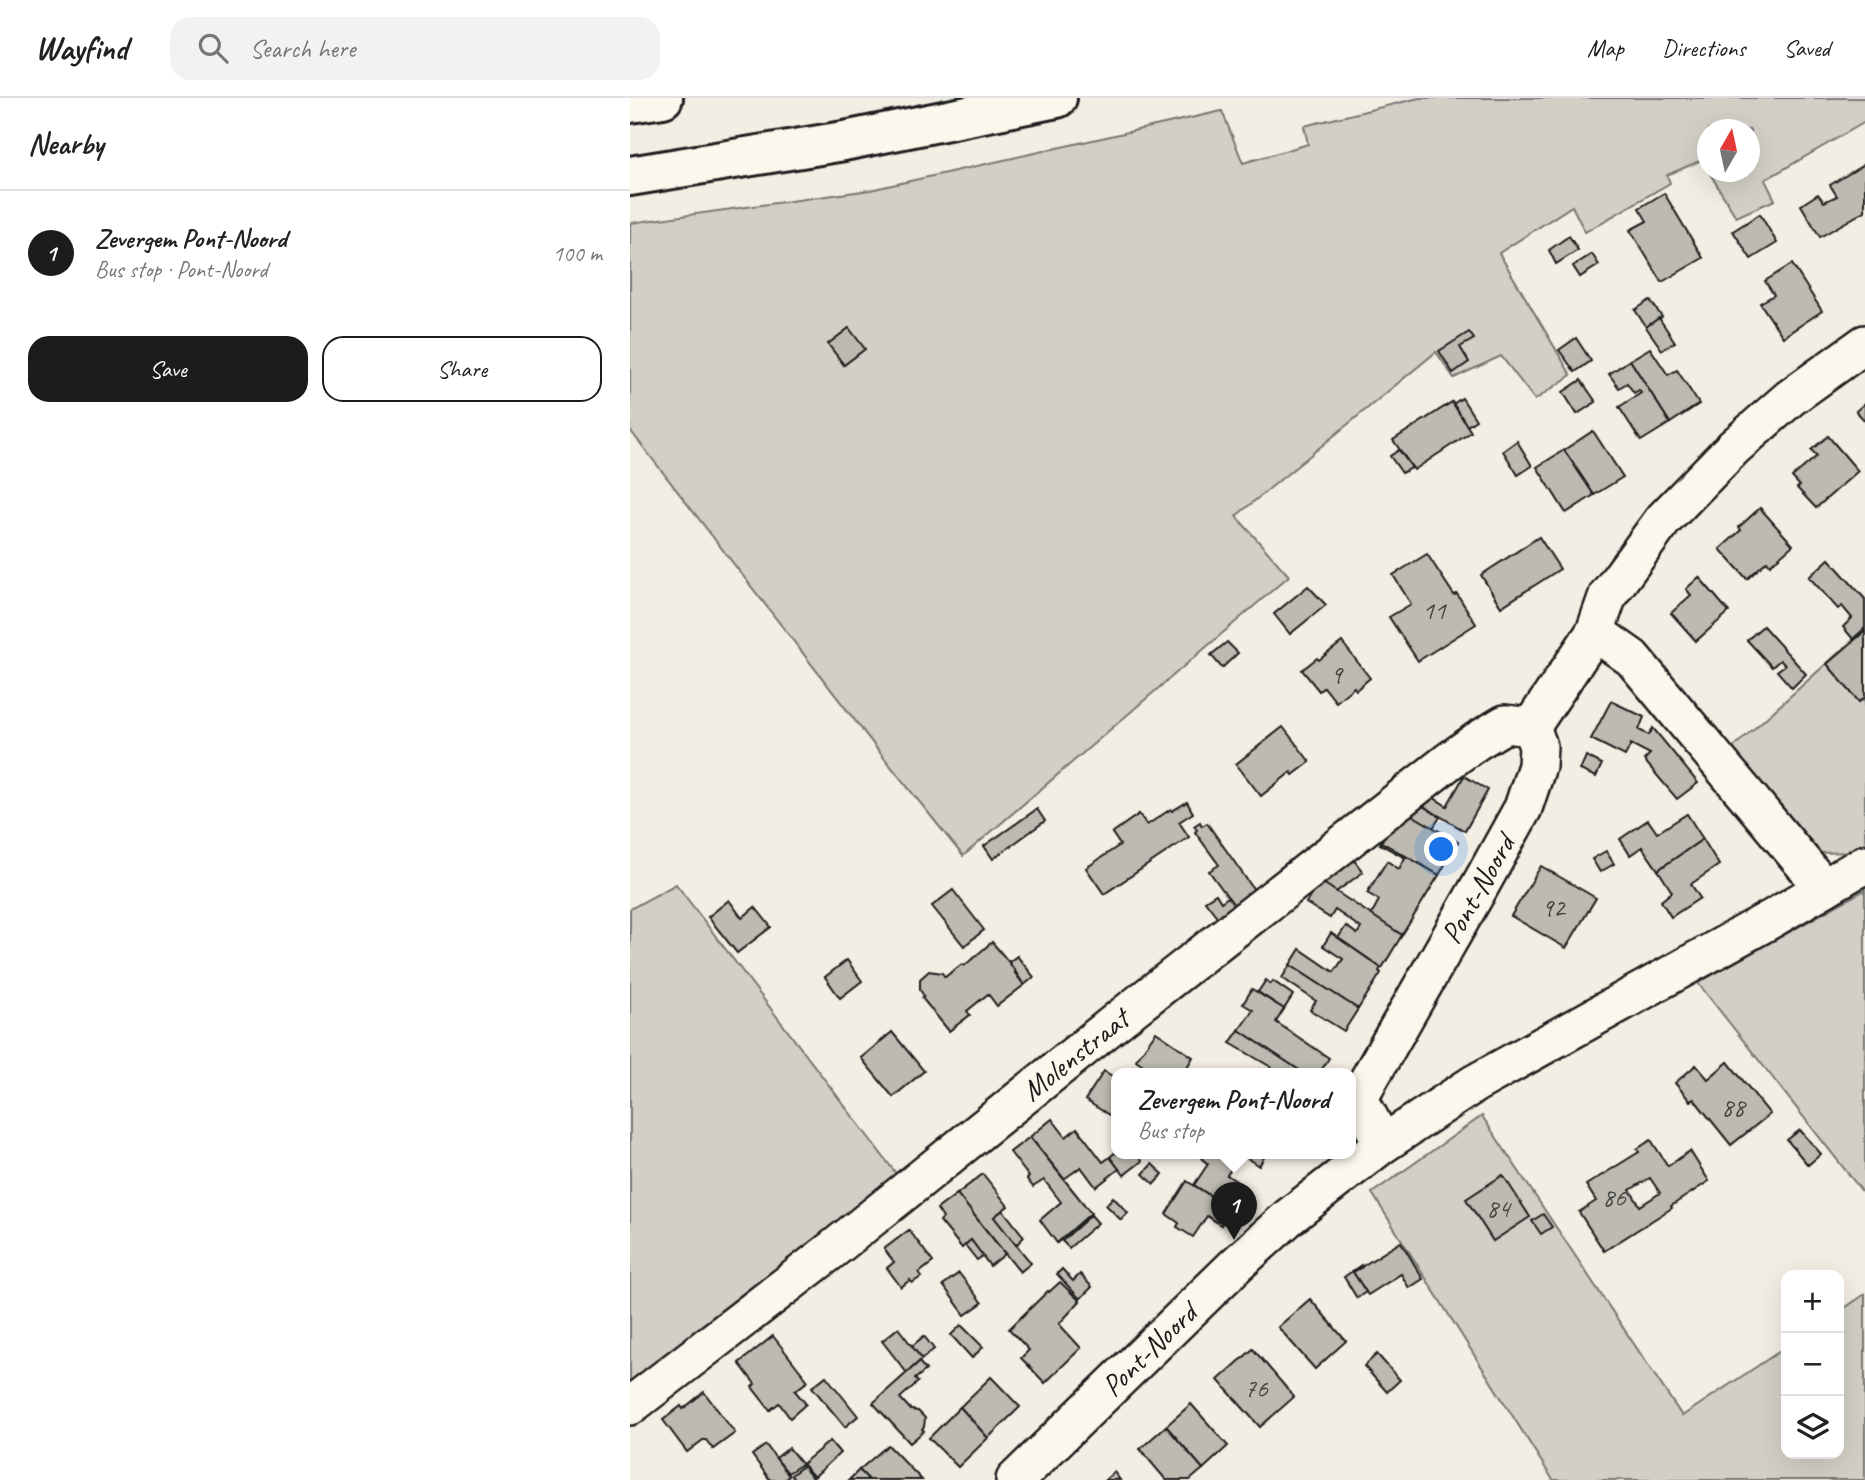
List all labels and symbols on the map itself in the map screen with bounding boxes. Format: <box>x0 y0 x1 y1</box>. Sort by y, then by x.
north arrow <box>1697 119 1760 182</box>
house number: 11 <box>1422 594 1447 627</box>
house number: 9 <box>1330 658 1344 691</box>
street label: Pont-Noord <box>1432 825 1525 950</box>
your location <box>1424 832 1458 866</box>
house number: 92 <box>1541 891 1567 924</box>
street label: Molenstraat <box>1014 998 1140 1109</box>
house number: 88 <box>1721 1091 1747 1124</box>
house number: 86 <box>1602 1181 1627 1214</box>
pin: 1 <box>1211 1182 1257 1240</box>
house number: 84 <box>1486 1192 1512 1225</box>
street label: Pont-Noord <box>1093 1292 1208 1405</box>
house number: 76 <box>1244 1372 1269 1405</box>

